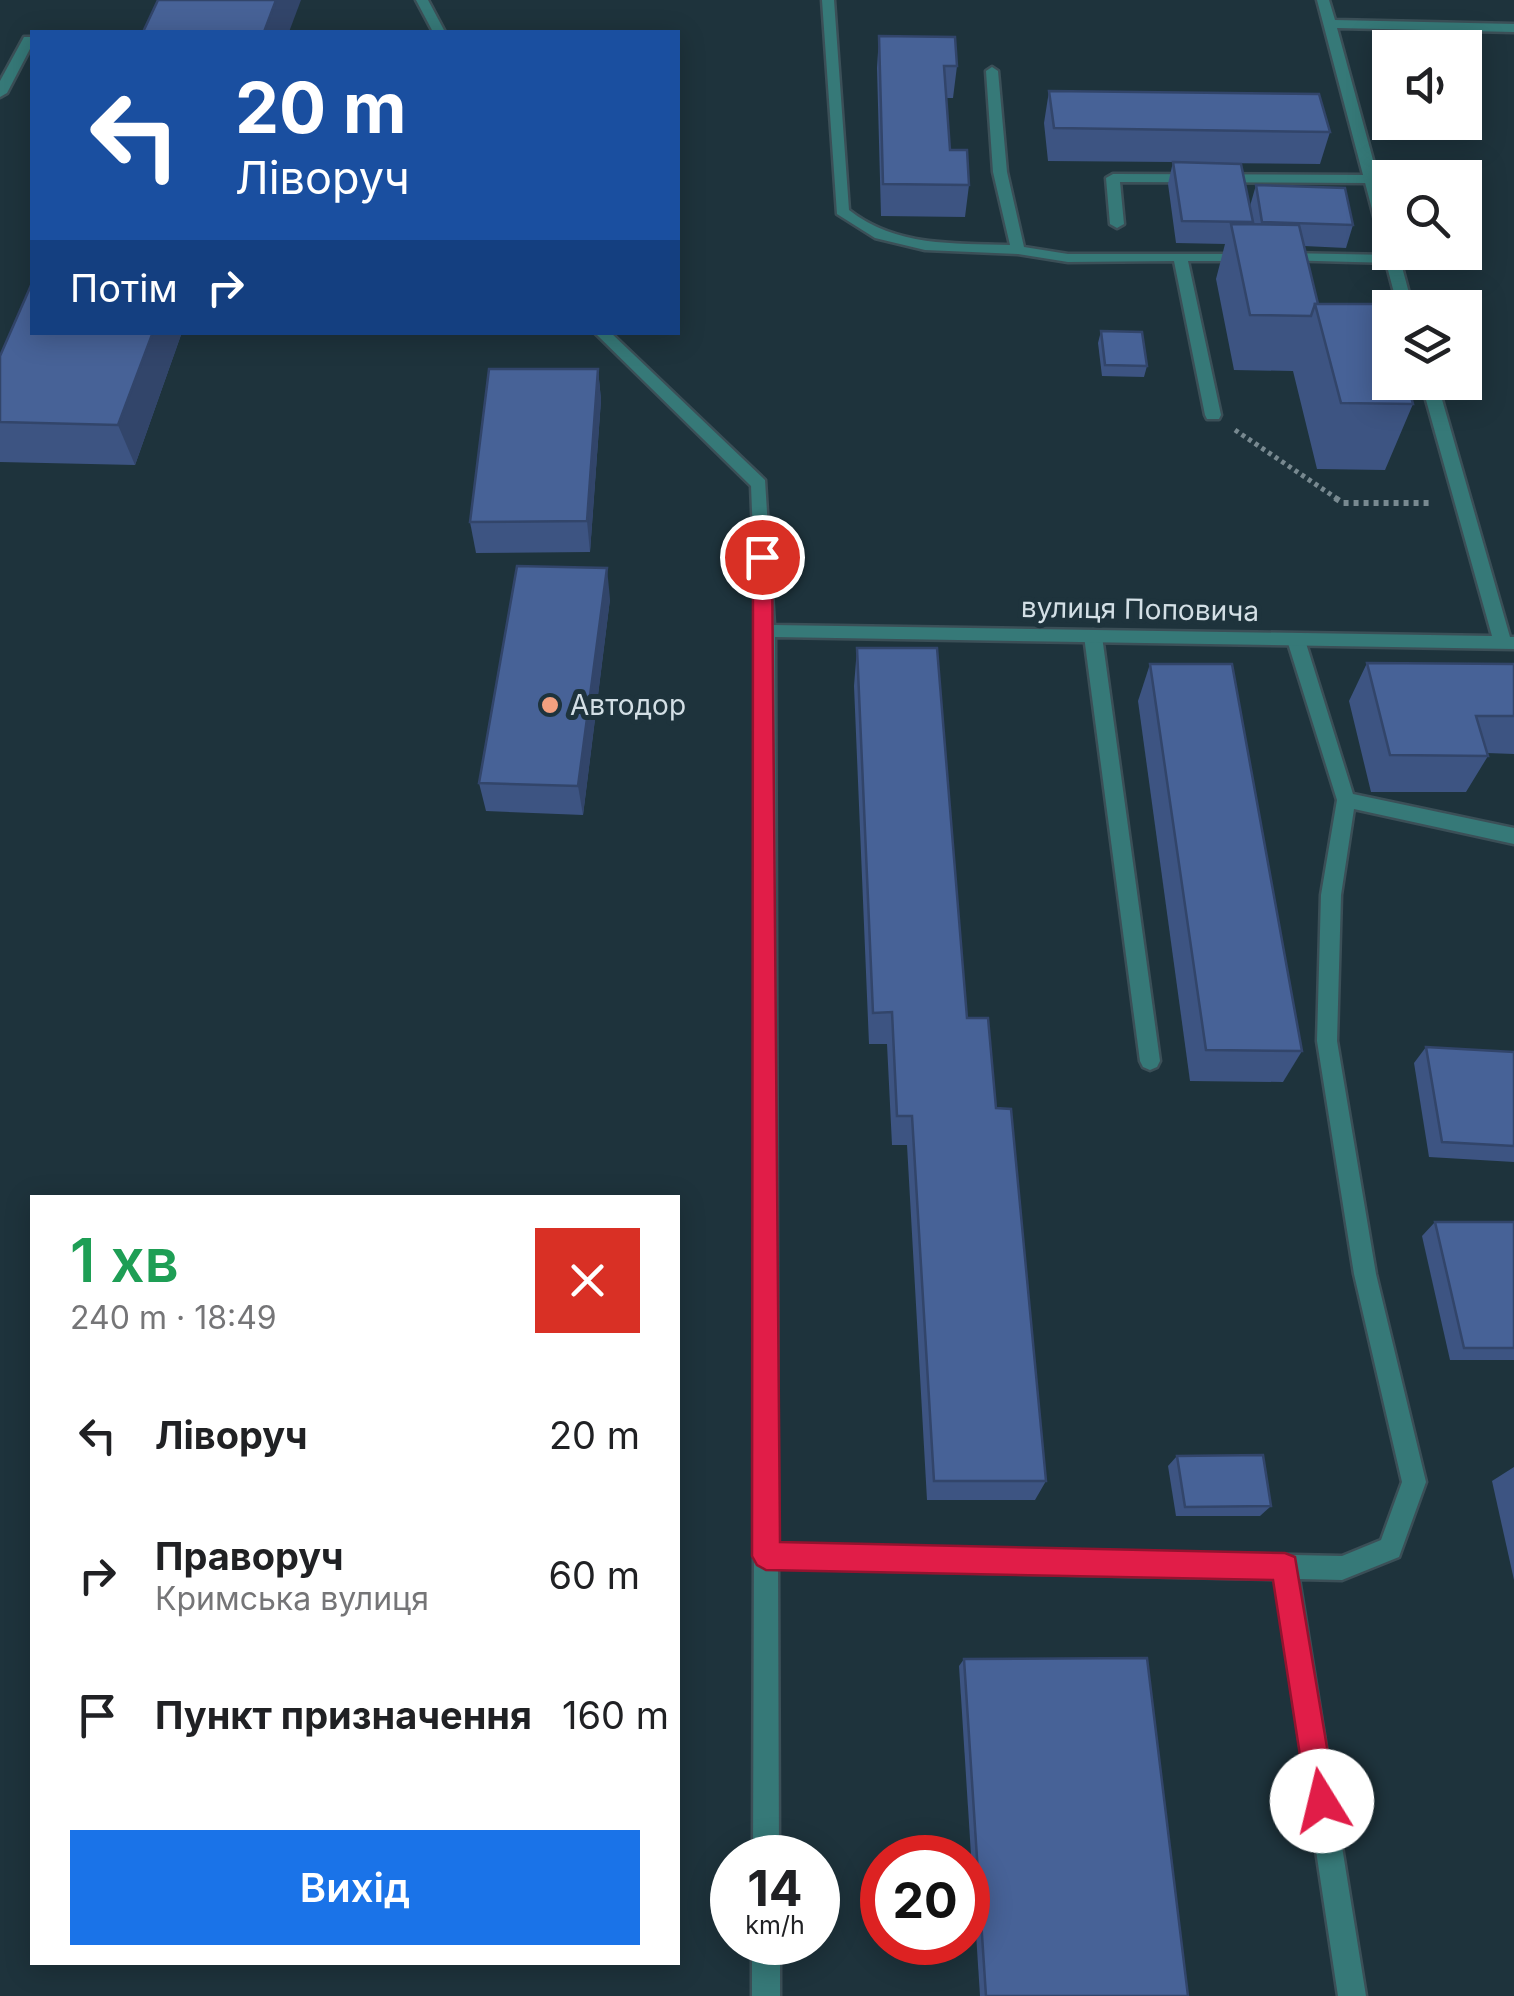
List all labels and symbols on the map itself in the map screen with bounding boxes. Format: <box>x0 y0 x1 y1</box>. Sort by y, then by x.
pin <box>720 515 805 600</box>
street label: вулиця Поповича <box>1021 590 1259 628</box>
place label: Автодор <box>570 688 686 722</box>
marker: Автодор <box>539 694 561 716</box>
position arrow <box>1270 1749 1374 1853</box>
speed limit sign: 20 <box>860 1835 990 1965</box>

